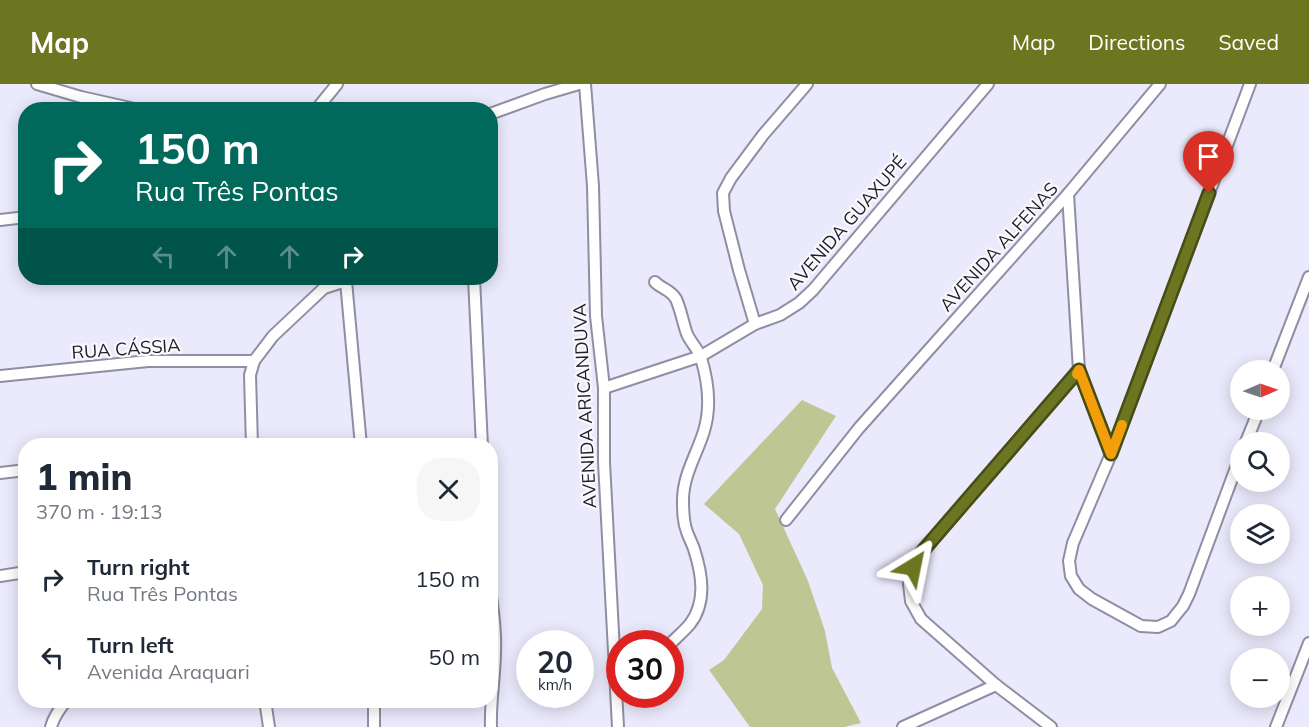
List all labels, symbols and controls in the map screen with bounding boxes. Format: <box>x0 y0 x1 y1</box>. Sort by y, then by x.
text: Map <box>30 25 89 60</box>
text: Map <box>1012 29 1055 55</box>
text: Directions <box>1088 29 1185 55</box>
text: Saved <box>1218 29 1279 55</box>
text: 150 m <box>135 122 260 175</box>
icon: right <box>36 126 114 204</box>
pin <box>1183 131 1234 193</box>
icon: arrive <box>1192 140 1225 173</box>
street label: AVENIDA GUAXUPÉ <box>782 151 911 295</box>
text: Rua Três Pontas <box>135 174 339 208</box>
street label: AVENIDA ALFENAS <box>934 177 1063 316</box>
icon: left <box>147 240 180 273</box>
icon: ahead <box>210 240 243 273</box>
icon: ahead <box>273 240 306 273</box>
icon: right <box>336 240 369 273</box>
street label: AVENIDA ARICANDUVA <box>568 303 601 509</box>
street label: RUA CÁSSIA <box>71 333 181 364</box>
north arrow <box>1230 360 1290 420</box>
map controls <box>1230 360 1290 708</box>
button: search <box>1230 432 1290 492</box>
text: 1 min <box>36 454 132 499</box>
button: close <box>417 458 480 521</box>
text: 370 m · 19:13 <box>36 499 162 524</box>
button: layers <box>1230 504 1290 564</box>
position arrow <box>881 535 945 599</box>
text: Turn right <box>87 553 190 581</box>
icon: right <box>36 563 69 596</box>
text: 150 m <box>415 565 480 593</box>
button: + <box>1230 576 1290 636</box>
text: Rua Três Pontas <box>87 581 238 606</box>
speed limit sign: 30 <box>606 630 684 708</box>
text: Turn left <box>87 631 174 659</box>
icon: left <box>36 641 69 674</box>
text: 50 m <box>429 643 480 671</box>
text: 20 <box>537 643 573 681</box>
button: − <box>1230 648 1290 708</box>
text: Avenida Araquari <box>87 659 250 684</box>
text: km/h <box>538 675 572 694</box>

